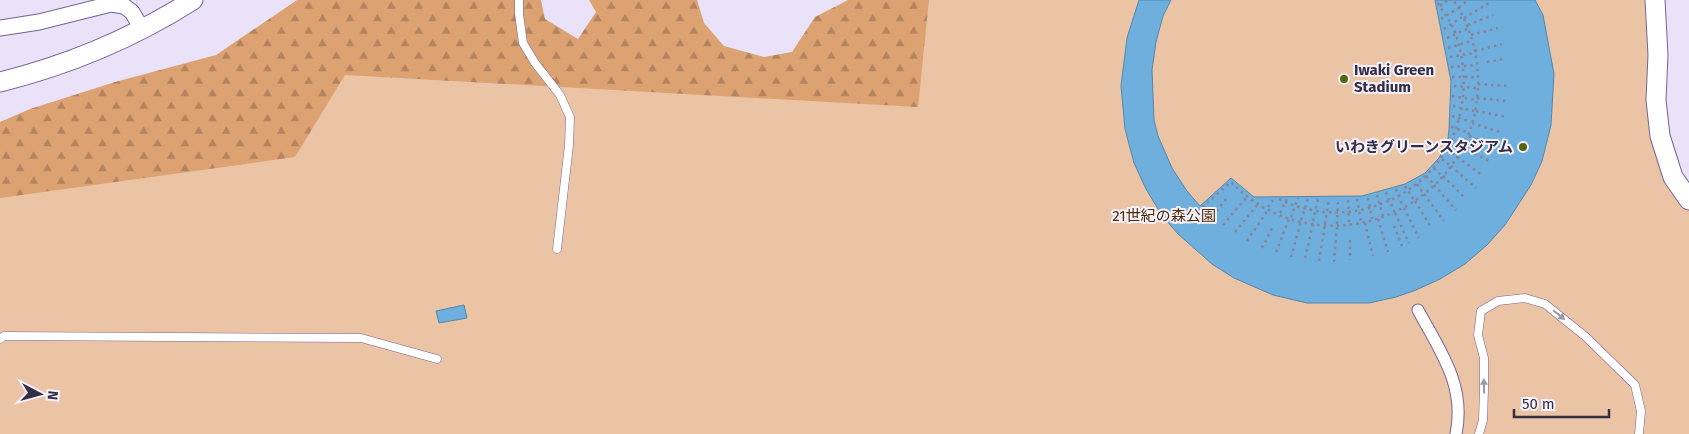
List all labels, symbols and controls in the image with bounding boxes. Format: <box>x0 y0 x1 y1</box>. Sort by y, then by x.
place label: Iwaki Green Stadium <box>1354 61 1434 96</box>
marker: Iwaki Green Stadium <box>1338 73 1350 85</box>
place label: いわきグリーンスタジアム <box>1335 138 1513 156</box>
marker: いわきグリーンスタジアム <box>1517 141 1529 153</box>
park label: 21世紀の森公園 <box>1112 207 1216 225</box>
one-way arrow <box>1552 310 1565 321</box>
north arrow <box>15 369 65 419</box>
one-way arrow <box>1479 378 1487 394</box>
scale bar <box>1514 386 1609 418</box>
text: N <box>43 390 61 401</box>
text: 50 m <box>1522 395 1555 413</box>

